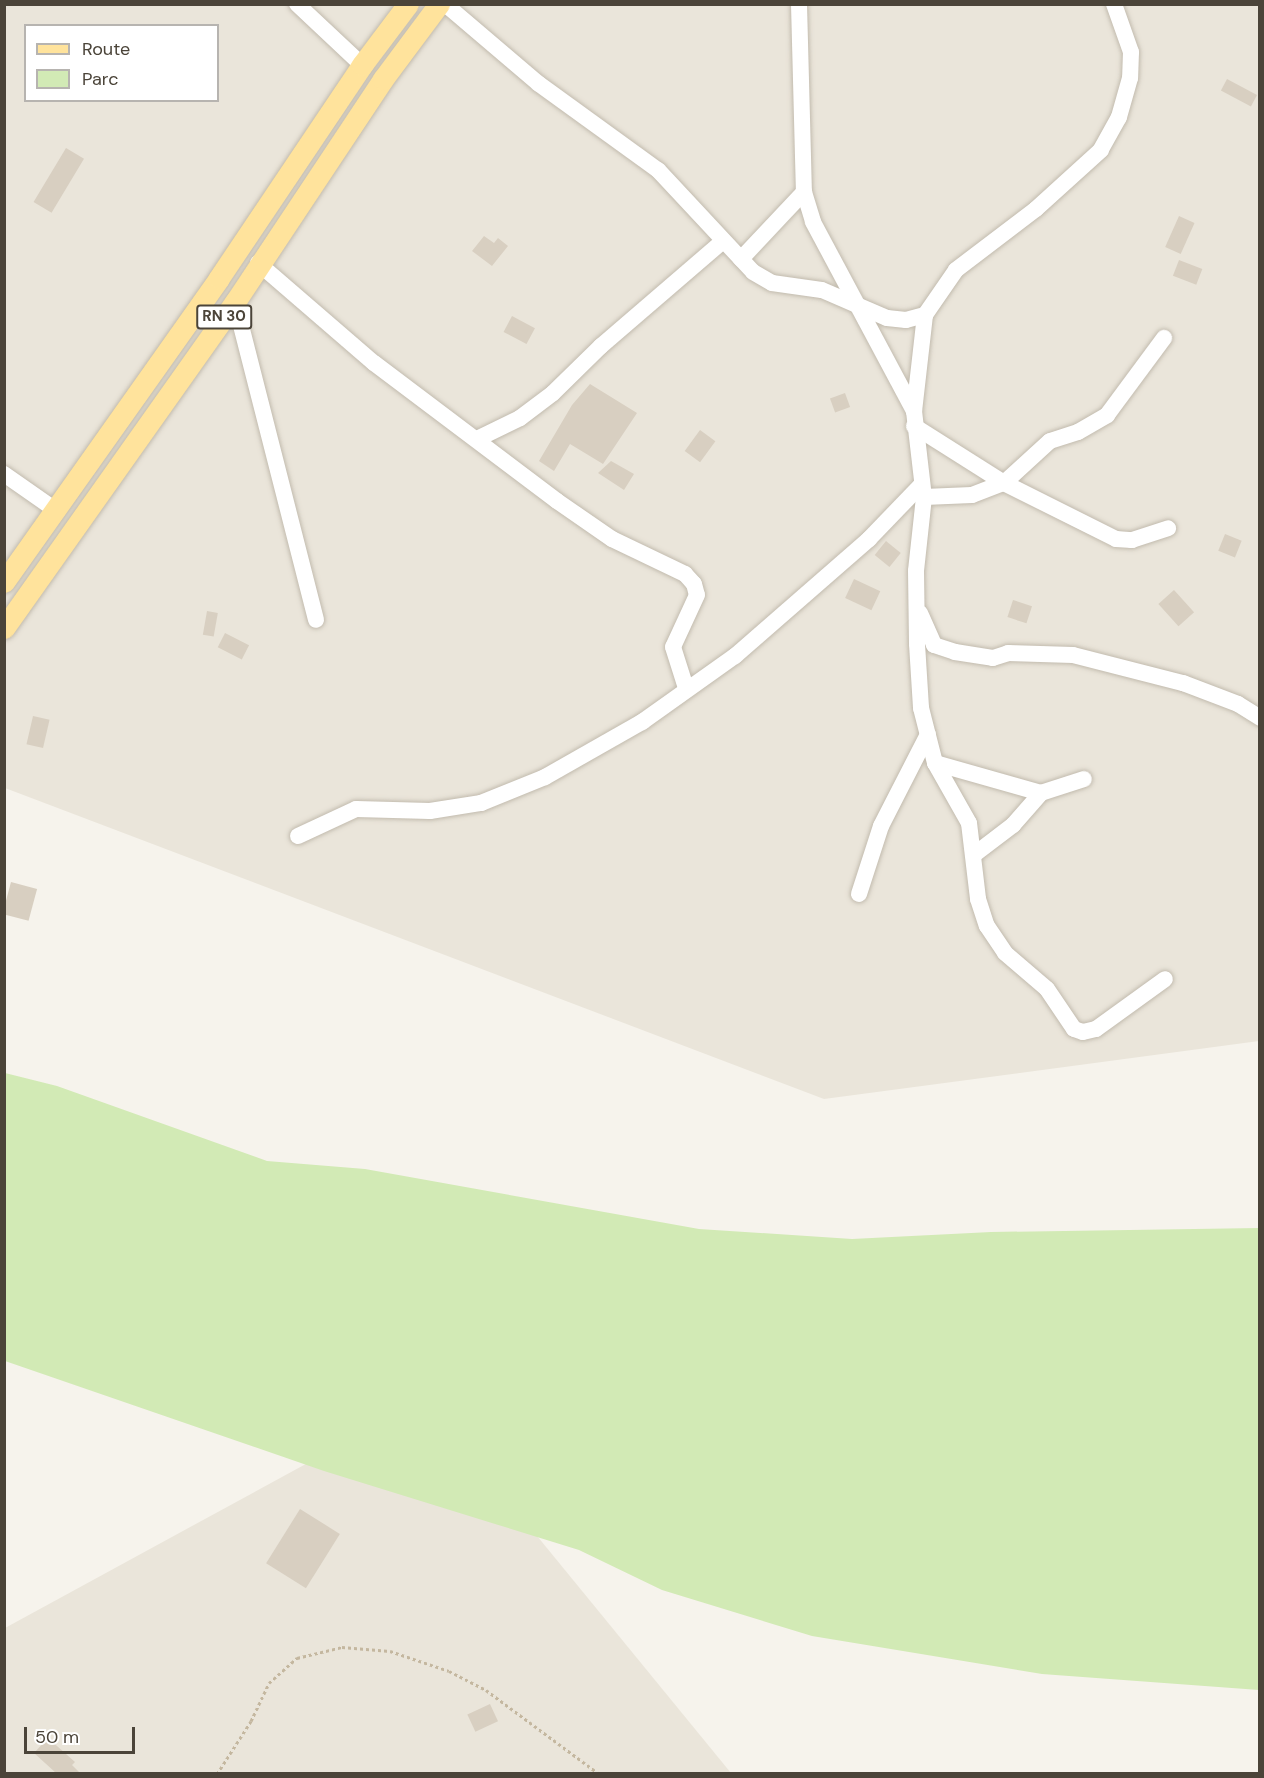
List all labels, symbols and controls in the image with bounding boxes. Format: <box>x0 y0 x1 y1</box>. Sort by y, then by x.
legend <box>24 24 219 102</box>
text: Route <box>82 37 130 61</box>
text: Parc <box>82 67 118 91</box>
road number: RN 30 <box>196 305 252 329</box>
scale bar <box>27 1715 138 1753</box>
text: 50 m <box>35 1725 79 1749</box>

